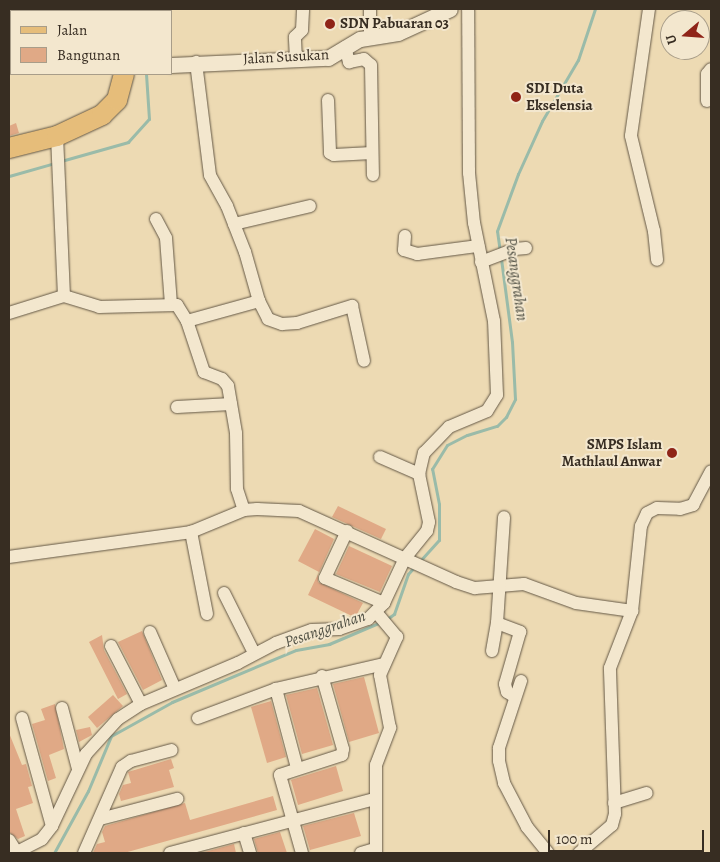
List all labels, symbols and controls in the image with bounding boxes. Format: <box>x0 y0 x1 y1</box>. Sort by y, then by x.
legend <box>10 10 172 75</box>
north arrow <box>660 10 710 60</box>
place label: SDN Pabuaran 03 <box>340 15 449 33</box>
marker: SDN Pabuaran 03 <box>324 18 336 30</box>
text: Jalan <box>57 20 87 40</box>
text: U <box>661 32 682 47</box>
text: Bangunan <box>57 45 120 65</box>
street label: Jalan Susukan <box>243 46 329 68</box>
place label: SDI Duta Ekselensia <box>526 79 593 114</box>
marker: SDI Duta Ekselensia <box>510 91 522 103</box>
water label: Pesanggrahan <box>501 236 531 322</box>
place label: SMPS Islam Mathlaul Anwar <box>562 435 662 470</box>
marker: SMPS Islam Mathlaul Anwar <box>666 447 678 459</box>
water label: Pesanggrahan <box>282 606 368 652</box>
scale bar <box>550 820 706 852</box>
text: 100 m <box>556 829 593 849</box>

